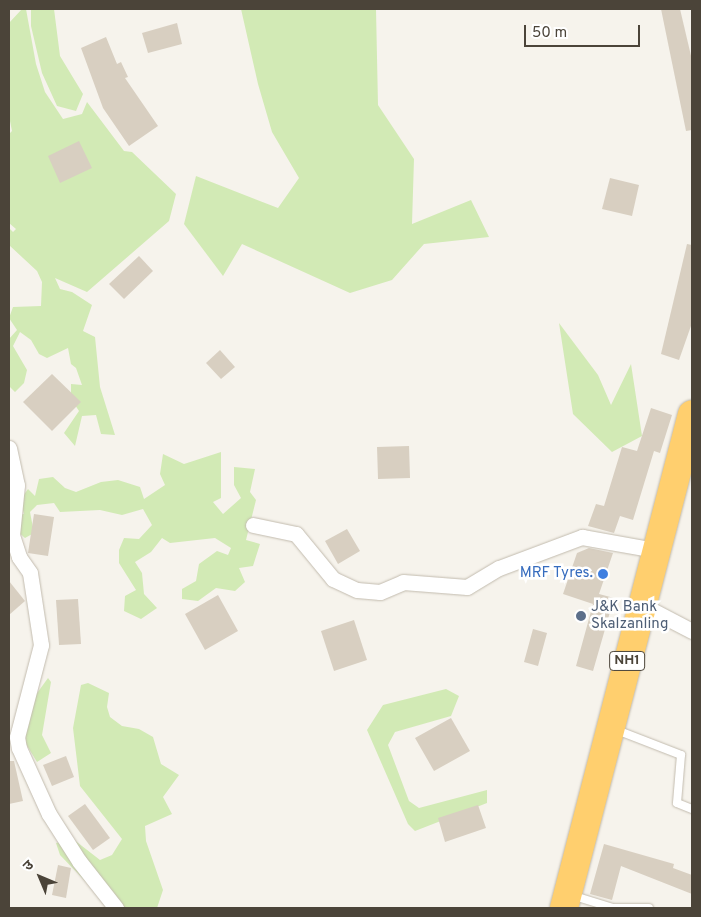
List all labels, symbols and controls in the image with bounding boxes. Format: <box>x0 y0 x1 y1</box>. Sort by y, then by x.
scale bar <box>526 15 642 47</box>
text: 50 m <box>532 24 567 43</box>
place label: MRF Tyres. <box>519 565 593 583</box>
marker: MRF Tyres. <box>597 568 609 580</box>
place label: J&K Bank Skalzanling <box>591 598 668 633</box>
marker: J&K Bank Skalzanling <box>575 610 587 622</box>
road number: NH1 <box>608 649 646 672</box>
north arrow <box>15 852 65 902</box>
text: उ <box>20 857 38 875</box>

